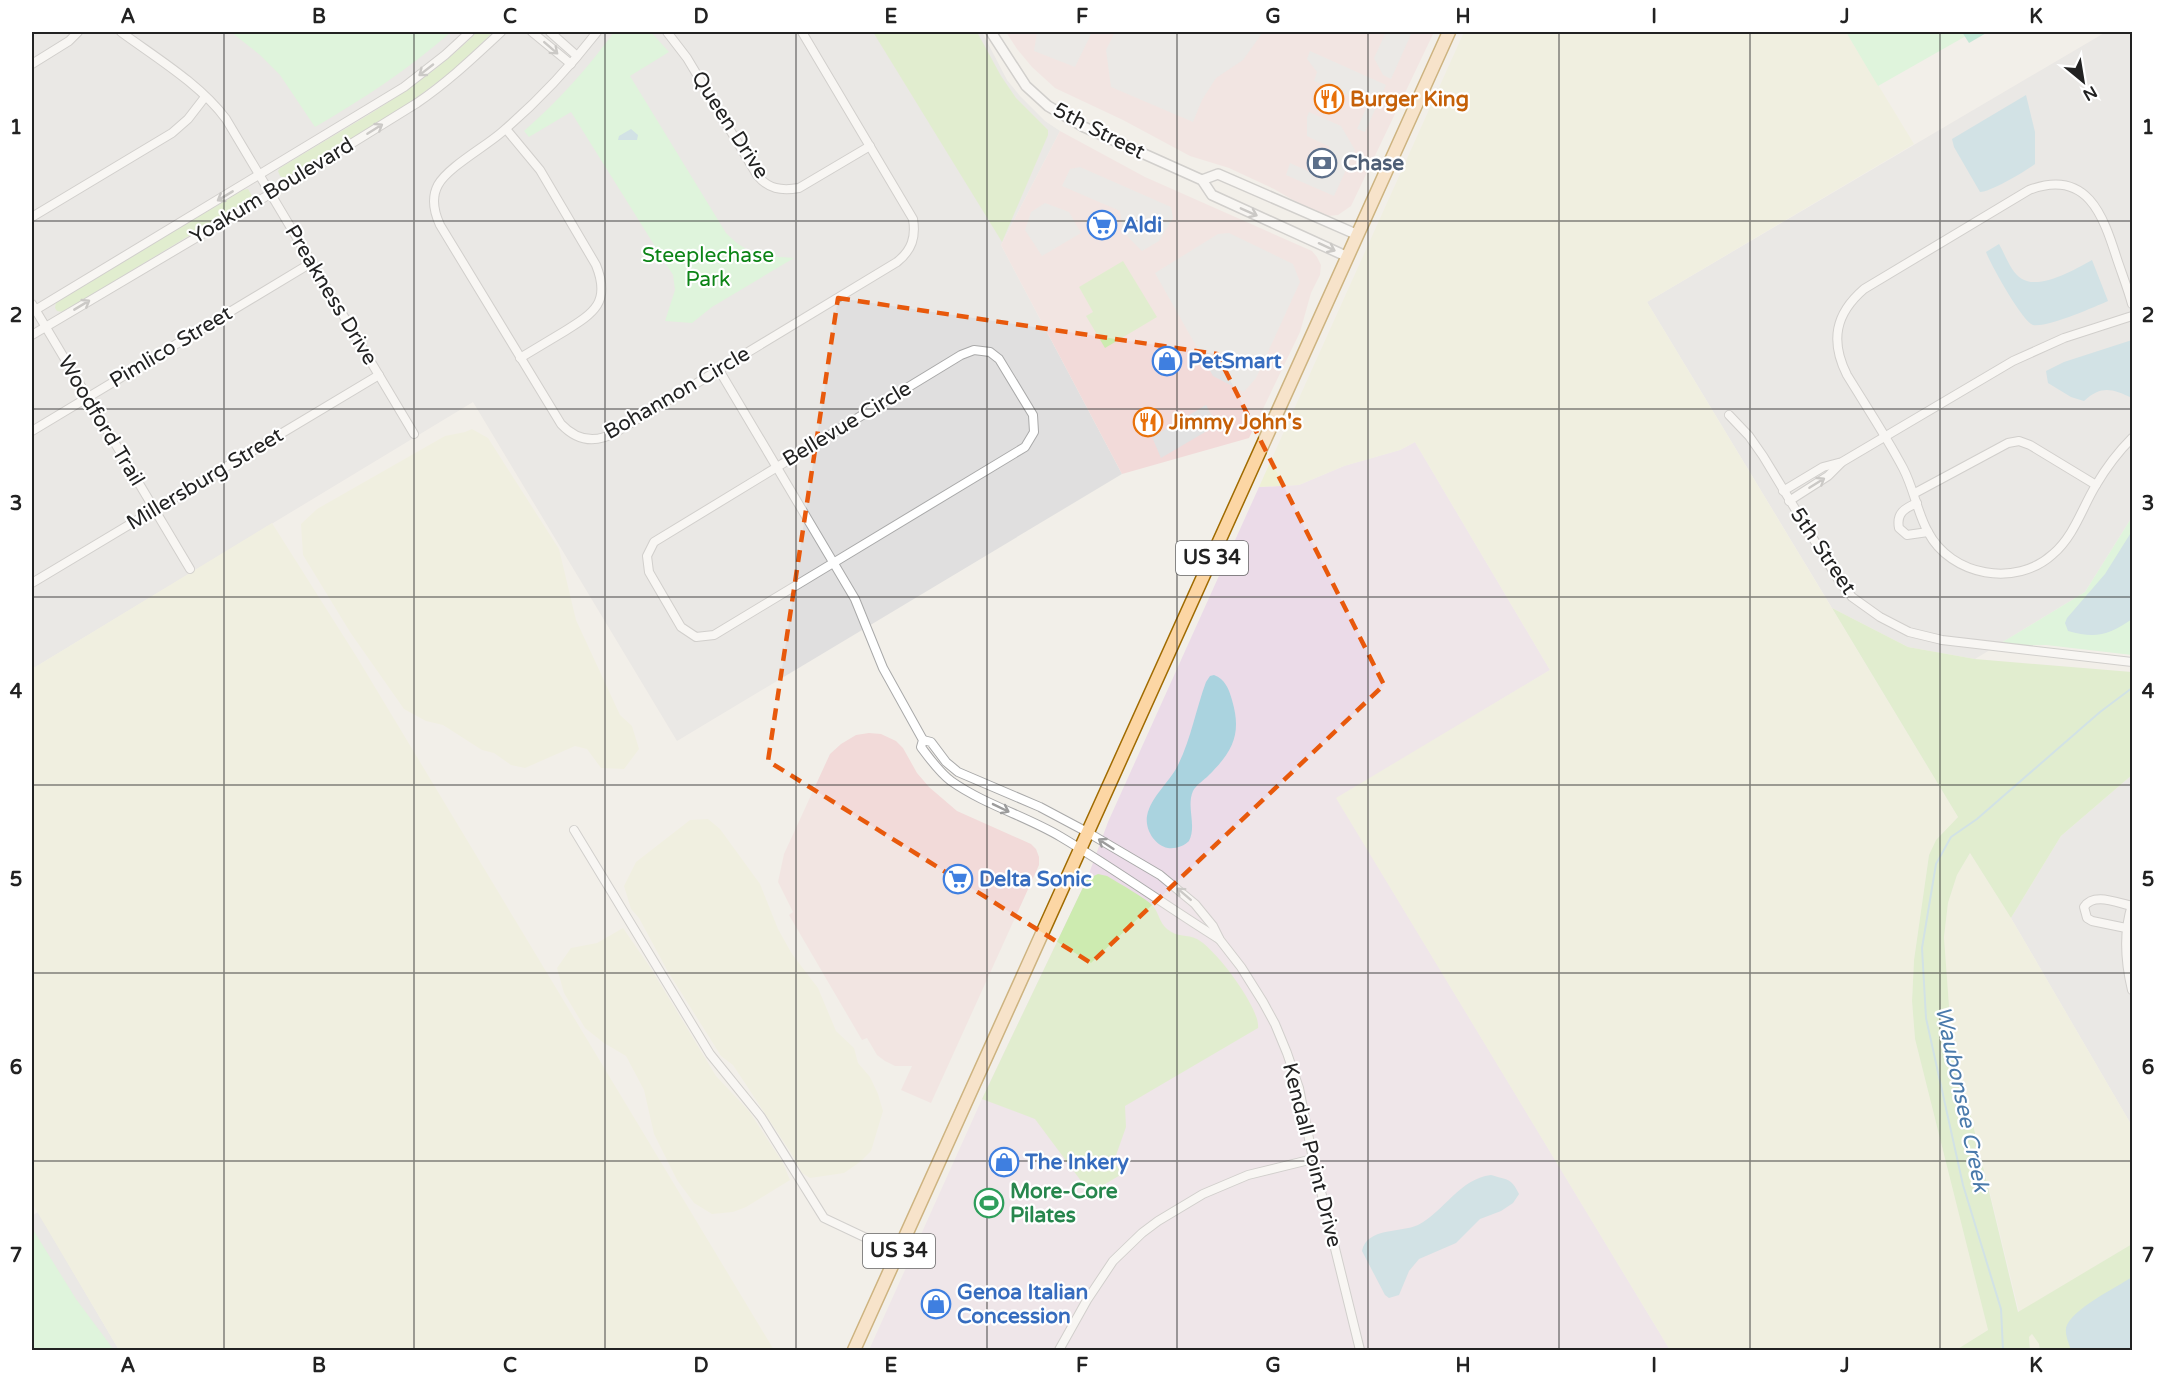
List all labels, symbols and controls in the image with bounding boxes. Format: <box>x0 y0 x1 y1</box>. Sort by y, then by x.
text: A <box>121 5 136 29</box>
text: B <box>312 5 326 29</box>
text: C <box>503 5 517 29</box>
text: D <box>693 5 709 29</box>
text: E <box>885 5 898 29</box>
text: F <box>1076 5 1088 29</box>
text: G <box>1265 5 1281 29</box>
text: H <box>1455 5 1471 29</box>
text: I <box>1651 5 1657 29</box>
text: J <box>1839 5 1850 29</box>
text: K <box>2029 5 2043 29</box>
one-way arrow <box>543 41 558 55</box>
north arrow <box>2053 51 2113 111</box>
one-way arrow <box>418 64 434 77</box>
street label: Queen Drive <box>686 66 774 184</box>
text: N <box>2079 81 2101 105</box>
restaurant icon: Burger King <box>1313 83 1345 115</box>
place label: Burger King <box>1350 87 1469 112</box>
street label: 5th Street <box>1049 97 1149 165</box>
text: 1 <box>10 116 22 140</box>
text: 1 <box>2142 116 2154 140</box>
one-way arrow <box>366 123 383 135</box>
street label: Yoakum Boulevard <box>186 132 358 250</box>
bank icon: Chase <box>1306 147 1338 179</box>
place label: Chase <box>1343 151 1404 176</box>
one-way arrow <box>217 190 234 202</box>
one-way arrow <box>1239 207 1258 218</box>
supermarket icon: Aldi <box>1086 209 1118 241</box>
place label: Aldi <box>1123 213 1162 238</box>
street label: Preakness Drive <box>279 220 383 370</box>
one-way arrow <box>1318 242 1336 254</box>
park label: Steeplechase Park <box>642 243 774 292</box>
one-way arrow <box>73 299 90 311</box>
street label: Pimlico Street <box>105 301 237 393</box>
text: 2 <box>10 304 22 328</box>
text: 2 <box>2142 304 2154 328</box>
street label: Bohannon Circle <box>600 341 754 445</box>
shop icon: PetSmart <box>1151 345 1183 377</box>
place label: PetSmart <box>1188 349 1282 374</box>
street label: Woodford Trail <box>52 351 150 491</box>
street label: Bellevue Circle <box>778 376 916 472</box>
restaurant icon: Jimmy John's <box>1132 406 1164 438</box>
place label: Jimmy John's <box>1168 410 1302 435</box>
street label: Millersburg Street <box>122 422 288 536</box>
one-way arrow <box>1808 477 1825 489</box>
text: 3 <box>10 492 22 516</box>
text: 3 <box>2142 492 2154 516</box>
street label: 5th Street <box>1785 503 1861 599</box>
road number: US 34 <box>1176 541 1248 575</box>
text: 4 <box>10 680 23 704</box>
text: 4 <box>2142 680 2155 704</box>
one-way arrow <box>992 802 1010 814</box>
one-way arrow <box>1098 838 1115 850</box>
supermarket icon: Delta Sonic <box>942 863 974 895</box>
place label: Delta Sonic <box>979 867 1092 892</box>
text: 5 <box>10 868 22 892</box>
text: 5 <box>2142 868 2154 892</box>
one-way arrow <box>1176 888 1192 901</box>
water label: Waubonsee Creek <box>1930 1004 1995 1196</box>
text: 6 <box>10 1056 22 1080</box>
text: 6 <box>2142 1056 2154 1080</box>
street label: Kendall Point Drive <box>1277 1060 1347 1250</box>
shop icon: The Inkery <box>988 1146 1020 1178</box>
place label: The Inkery <box>1024 1150 1130 1175</box>
place label: More-Core Pilates <box>1010 1179 1118 1228</box>
sports icon: More-Core Pilates <box>973 1187 1005 1219</box>
road number: US 34 <box>863 1234 935 1268</box>
text: 7 <box>10 1244 22 1268</box>
text: 7 <box>2142 1244 2154 1268</box>
place label: Genoa Italian Concession <box>957 1280 1088 1329</box>
shop icon: Genoa Italian Concession <box>920 1288 952 1320</box>
text: A <box>121 1354 136 1378</box>
text: B <box>312 1354 326 1378</box>
text: C <box>503 1354 517 1378</box>
text: D <box>693 1354 709 1378</box>
text: E <box>885 1354 898 1378</box>
text: F <box>1076 1354 1088 1378</box>
text: G <box>1265 1354 1281 1378</box>
text: H <box>1455 1354 1471 1378</box>
text: I <box>1651 1354 1657 1378</box>
text: J <box>1839 1354 1850 1378</box>
text: K <box>2029 1354 2043 1378</box>

